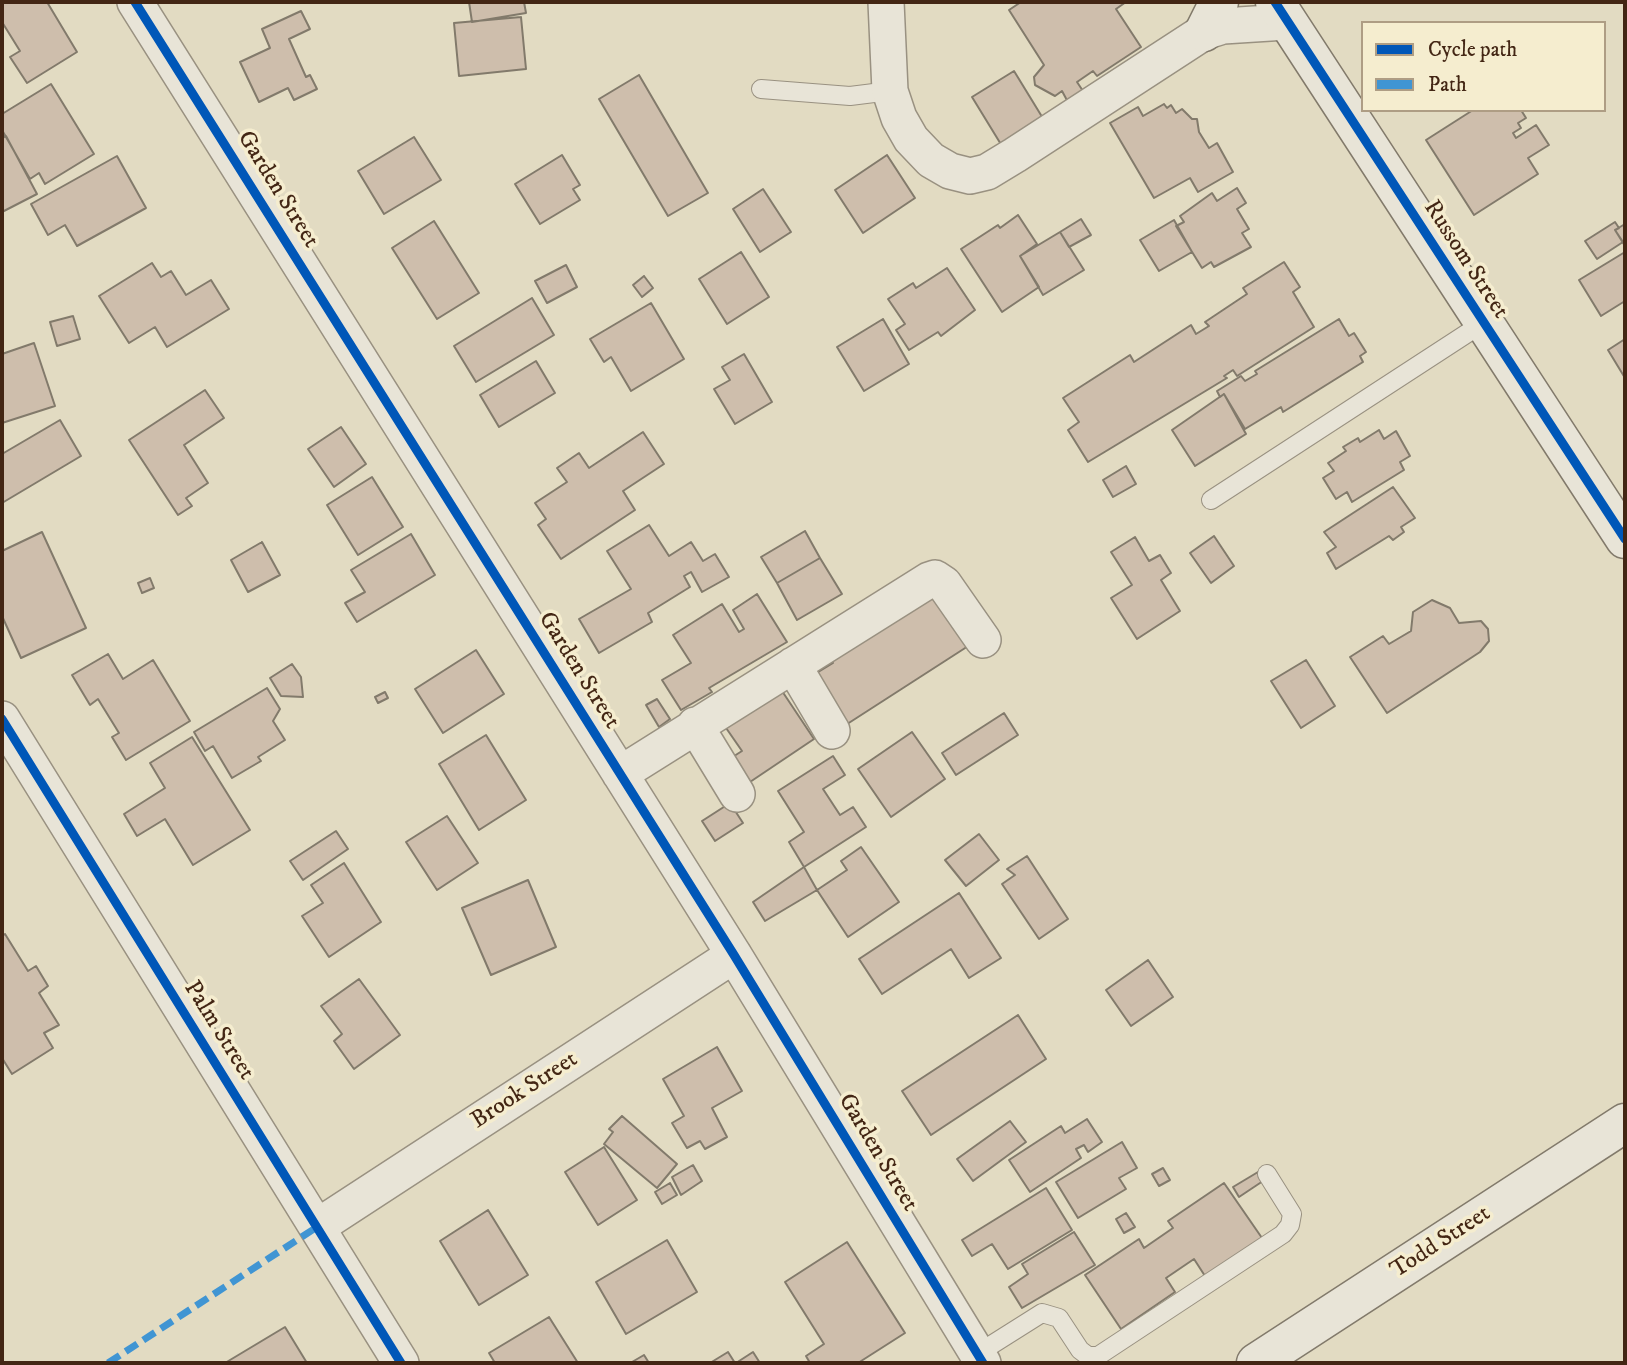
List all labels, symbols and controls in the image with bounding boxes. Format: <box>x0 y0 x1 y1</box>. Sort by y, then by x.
legend <box>1361 21 1606 112</box>
text: Cycle path <box>1428 37 1517 63</box>
text: Path <box>1428 72 1467 98</box>
street label: Garden Street <box>230 126 324 254</box>
street label: Russom Street <box>1416 195 1514 325</box>
street label: Garden Street <box>531 607 625 735</box>
street label: Palm Street <box>176 976 260 1086</box>
street label: Brook Street <box>466 1046 584 1136</box>
street label: Garden Street <box>831 1089 923 1217</box>
street label: Todd Street <box>1386 1200 1496 1286</box>

